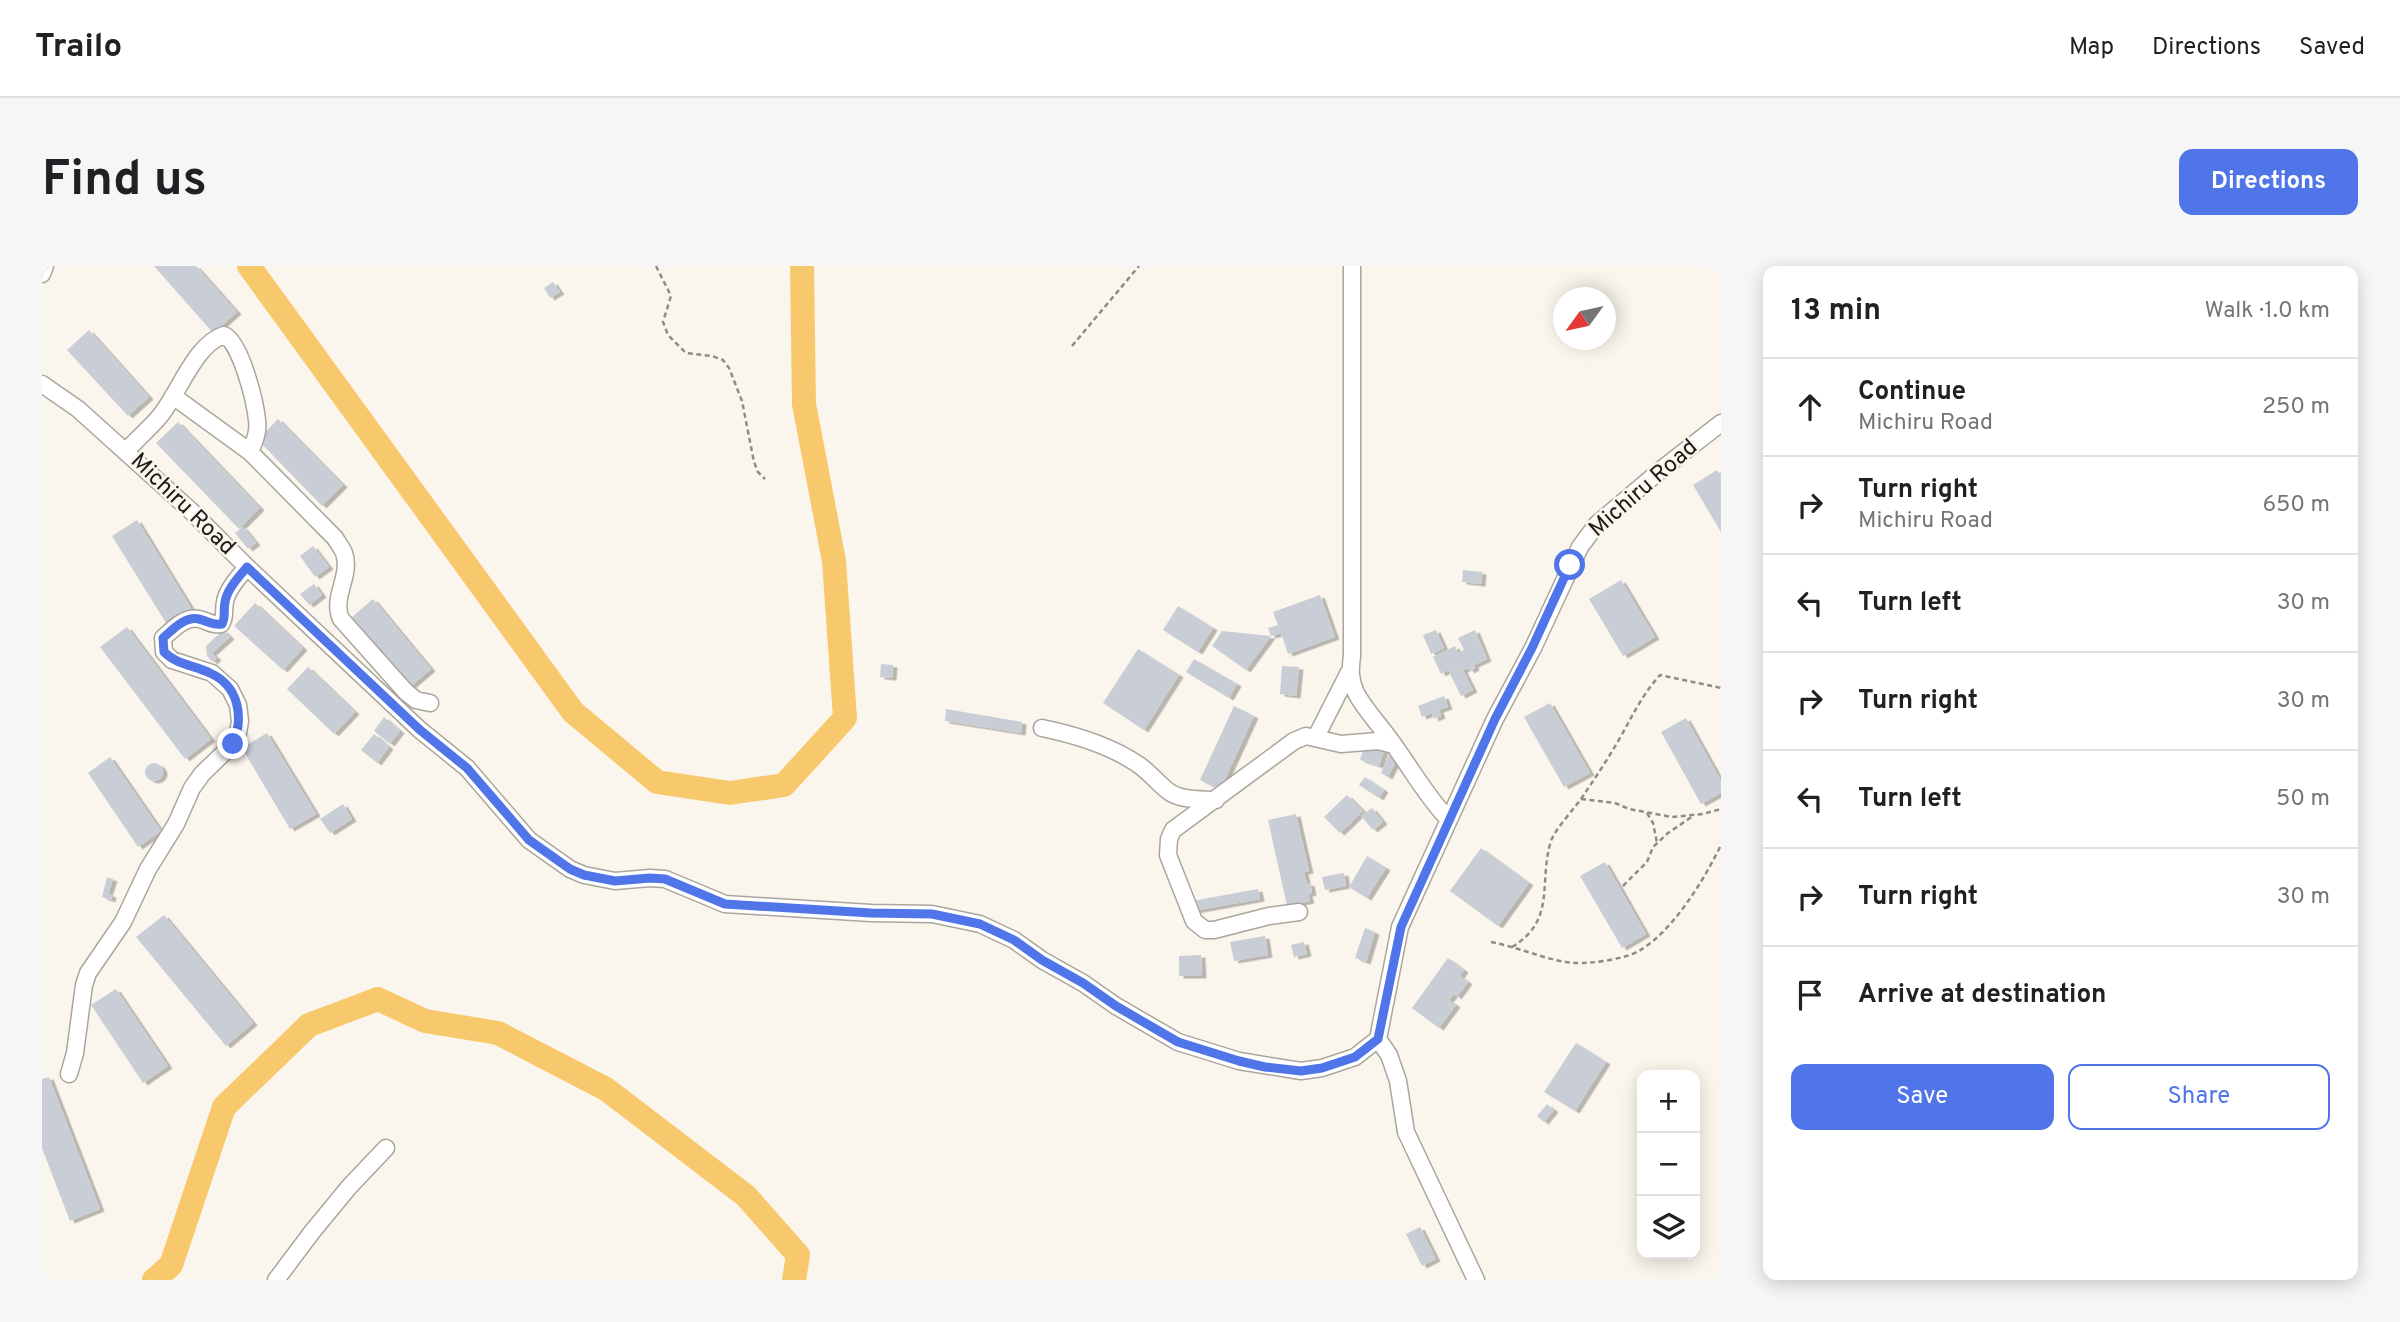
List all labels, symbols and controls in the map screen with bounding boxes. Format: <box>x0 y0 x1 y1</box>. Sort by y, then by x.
text: Trailo <box>35 27 122 69</box>
text: Map <box>2069 33 2114 63</box>
text: Directions <box>2152 33 2261 63</box>
text: Saved <box>2299 33 2365 63</box>
button: Directions <box>2179 149 2358 215</box>
text: Find us <box>42 151 207 213</box>
north arrow <box>1553 287 1616 350</box>
text: 13 min <box>1791 293 1881 330</box>
text: Walk · 1.0 km <box>2204 297 2330 326</box>
text: Continue <box>1858 376 1966 409</box>
icon: ahead <box>1791 388 1829 426</box>
text: 250 m <box>2262 393 2330 422</box>
text: Michiru Road <box>1858 409 1993 438</box>
street label: Michiru Road <box>1584 434 1704 544</box>
street label: Michiru Road <box>123 448 241 562</box>
text: Turn right <box>1858 474 1978 507</box>
icon: right <box>1791 486 1829 524</box>
text: 650 m <box>2262 491 2330 520</box>
text: Michiru Road <box>1858 507 1993 536</box>
route start <box>1554 549 1585 580</box>
icon: left <box>1791 584 1829 622</box>
text: Turn left <box>1858 587 1962 620</box>
text: 30 m <box>2277 589 2330 618</box>
icon: right <box>1791 682 1829 720</box>
text: Turn right <box>1858 685 1978 718</box>
text: 30 m <box>2277 687 2330 716</box>
route end <box>217 728 248 759</box>
icon: left <box>1791 780 1829 818</box>
text: Turn left <box>1858 783 1962 816</box>
text: 50 m <box>2276 785 2330 814</box>
icon: right <box>1791 878 1829 916</box>
text: Turn right <box>1858 881 1978 914</box>
text: 30 m <box>2277 883 2330 912</box>
icon: arrive <box>1791 976 1829 1014</box>
text: Arrive at destination <box>1858 979 2106 1012</box>
button: Save <box>1791 1064 2054 1130</box>
button: Share <box>2068 1064 2330 1130</box>
map controls <box>1637 1070 1700 1259</box>
button: + <box>1637 1070 1700 1133</box>
button: − <box>1637 1133 1700 1196</box>
button: layers <box>1637 1196 1700 1259</box>

